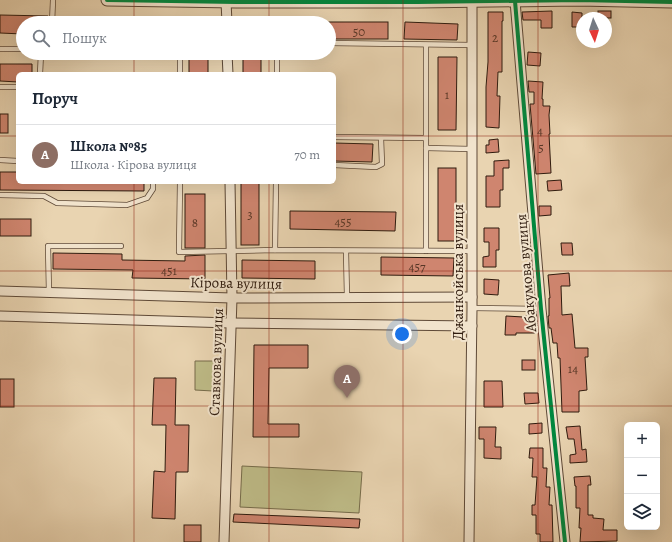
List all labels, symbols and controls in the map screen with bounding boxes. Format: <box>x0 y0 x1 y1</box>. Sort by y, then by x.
north arrow <box>576 12 612 48</box>
search box <box>16 16 336 60</box>
house number: 50 <box>353 23 365 40</box>
icon: search <box>30 27 52 49</box>
text: Пошук <box>62 28 107 48</box>
house number: 2 <box>492 29 498 46</box>
house number: 1 <box>445 86 450 103</box>
text: Поруч <box>32 87 78 110</box>
house number: 4 <box>537 122 543 139</box>
text: Школа №85 <box>70 136 147 156</box>
house number: 5 <box>538 139 544 156</box>
text: A <box>41 146 49 163</box>
text: 70 m <box>294 146 320 163</box>
text: Школа · Кірова вулиця <box>70 156 197 173</box>
street label: Джанкойська вулиця <box>448 204 468 340</box>
house number: 3 <box>247 206 253 223</box>
house number: 455 <box>334 213 352 230</box>
street label: Абакумова вулиця <box>511 213 541 334</box>
house number: 8 <box>192 214 198 231</box>
house number: 457 <box>409 258 426 275</box>
house number: 451 <box>161 262 178 279</box>
street label: Кірова вулиця <box>190 272 282 294</box>
street label: Ставкова вулиця <box>204 308 228 416</box>
your location <box>392 324 412 344</box>
house number: 14 <box>568 360 578 377</box>
pin: A <box>334 365 360 398</box>
map controls <box>624 422 660 530</box>
button: + <box>624 422 660 458</box>
button: − <box>624 458 660 494</box>
button: layers <box>624 494 660 530</box>

